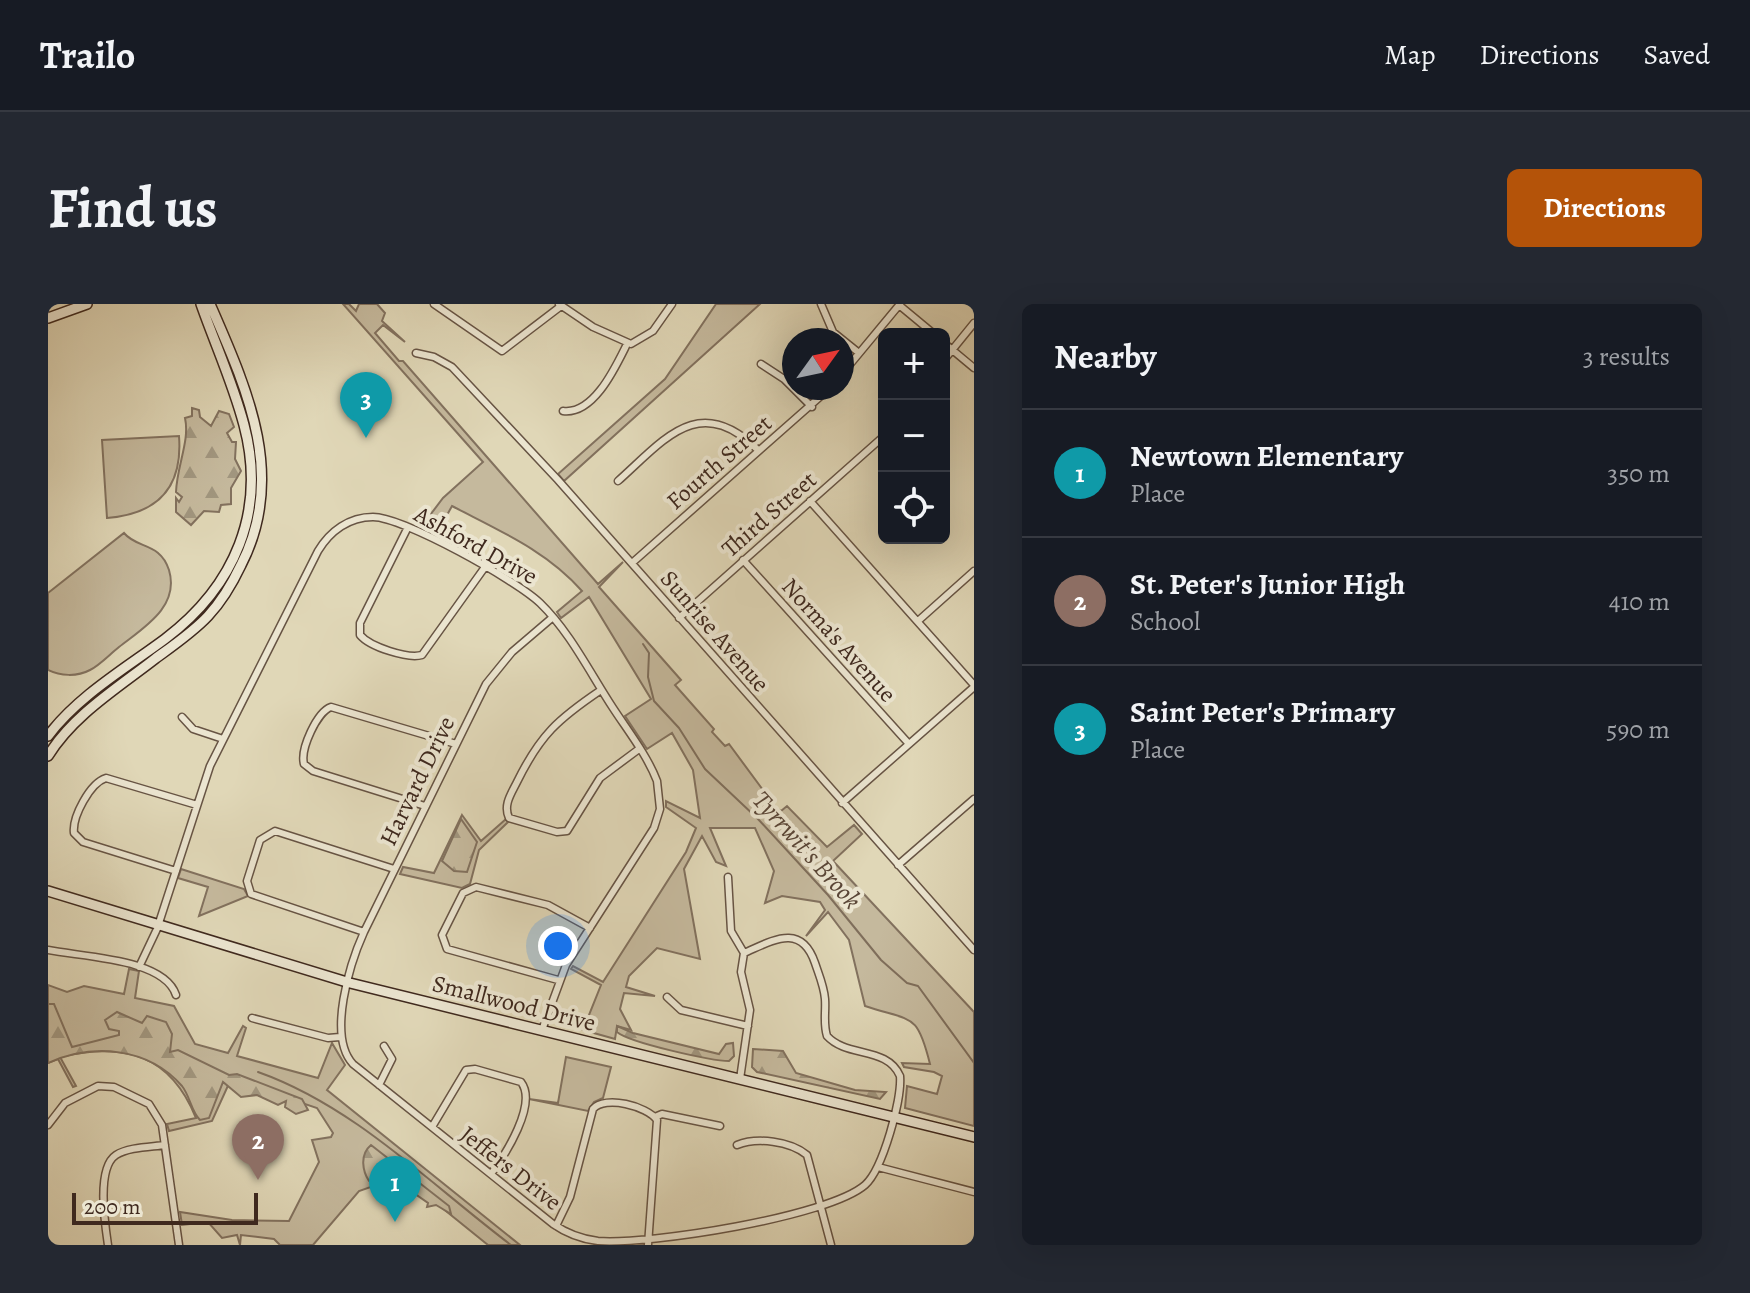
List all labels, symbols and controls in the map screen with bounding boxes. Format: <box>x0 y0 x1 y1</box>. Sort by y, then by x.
text: Trailo <box>40 29 135 81</box>
text: Map <box>1384 36 1435 74</box>
text: Directions <box>1479 36 1600 74</box>
text: Saved <box>1644 36 1710 74</box>
button: Directions <box>1507 169 1702 247</box>
text: Find us <box>48 170 218 246</box>
north arrow <box>782 328 854 400</box>
map controls <box>878 328 950 544</box>
button: + <box>878 328 950 400</box>
text: Nearby <box>1054 333 1157 380</box>
text: 3 results <box>1583 339 1670 374</box>
pin: 3 <box>340 372 392 438</box>
button: − <box>878 400 950 472</box>
street label: Fourth Street <box>660 407 779 517</box>
text: Newtown Elementary <box>1130 436 1403 476</box>
text: 1 <box>1075 456 1085 491</box>
text: 350 m <box>1607 456 1670 491</box>
street label: Third Street <box>715 464 823 564</box>
button: locate <box>878 472 950 544</box>
text: Place <box>1130 476 1185 511</box>
street label: Ashford Drive <box>408 497 543 592</box>
street label: Sunrise Avenue <box>653 563 777 699</box>
text: St. Peter's Junior High <box>1130 564 1405 604</box>
street label: Norma's Avenue <box>774 571 904 709</box>
text: 2 <box>1074 584 1086 619</box>
text: 410 m <box>1609 584 1670 619</box>
text: School <box>1130 604 1200 639</box>
text: Saint Peter's Primary <box>1130 692 1395 732</box>
street label: Harvard Drive <box>372 711 462 851</box>
text: 3 <box>1074 712 1086 747</box>
text: 590 m <box>1606 712 1670 747</box>
text: Place <box>1130 732 1185 767</box>
water label: Tyrrwit's Brook <box>745 783 869 917</box>
your location <box>538 926 578 966</box>
street label: Smallwood Drive <box>429 967 599 1039</box>
pin: 2 <box>232 1114 284 1180</box>
street label: Jeffers Drive <box>454 1118 568 1218</box>
pin: 1 <box>369 1156 421 1222</box>
scale bar <box>72 1189 258 1225</box>
text: 200 m <box>84 1192 141 1222</box>

